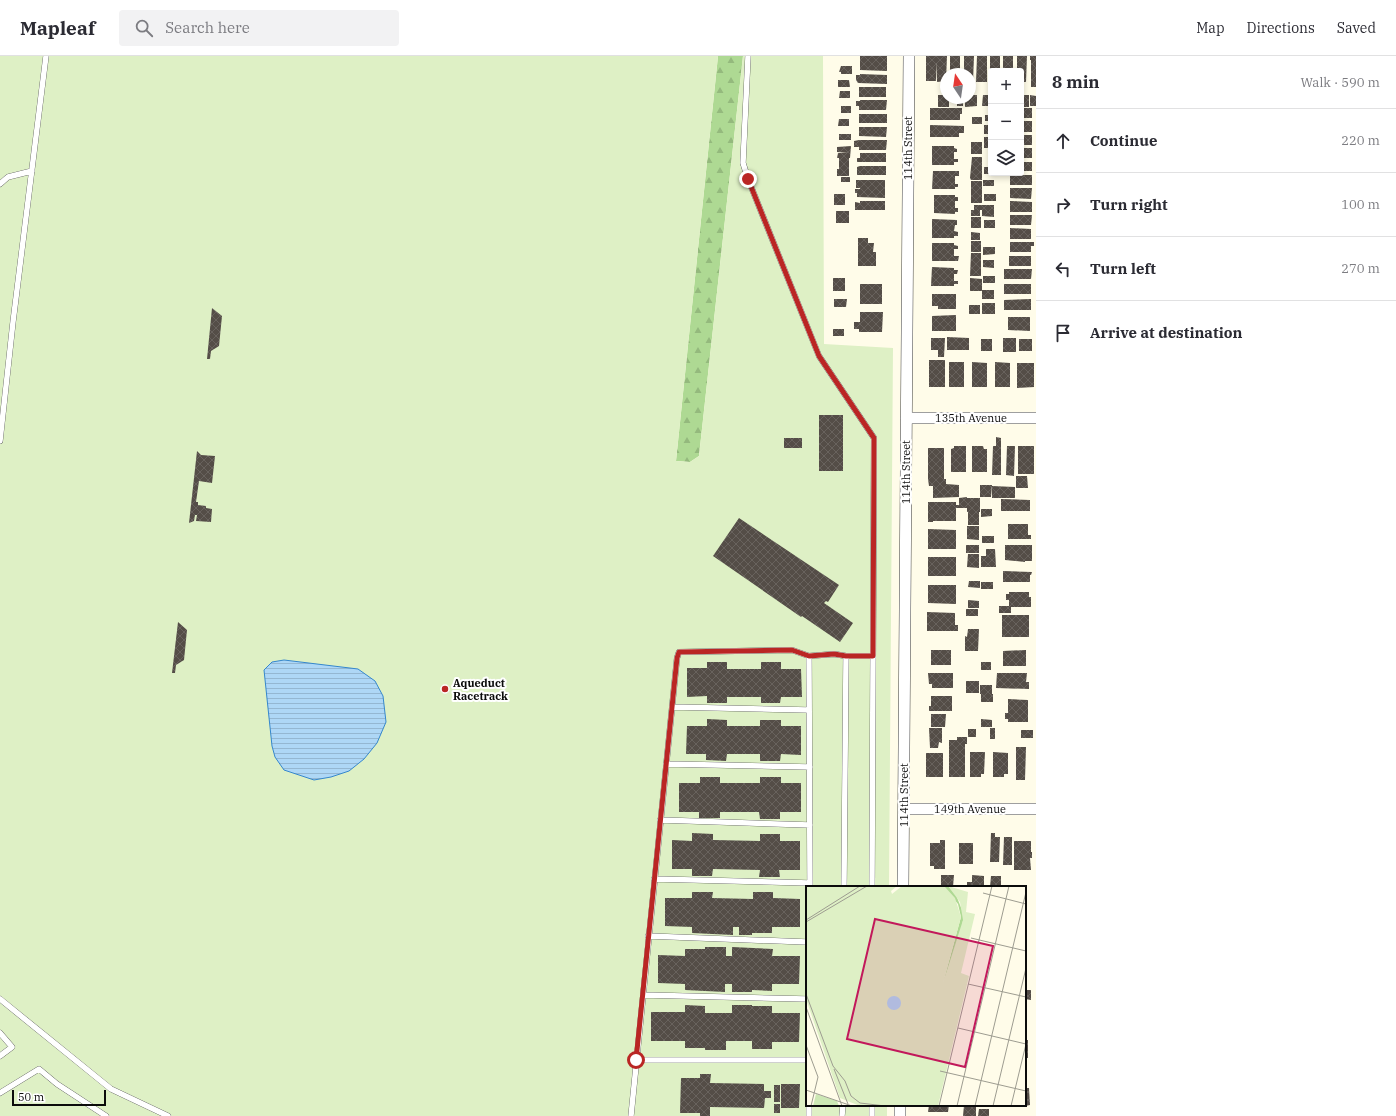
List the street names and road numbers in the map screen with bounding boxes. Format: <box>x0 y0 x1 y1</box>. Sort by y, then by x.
street label: 114th Street <box>901 116 915 180</box>
street label: 135th Avenue <box>935 411 1007 425</box>
street label: 114th Street <box>899 440 913 504</box>
street label: 114th Street <box>897 763 911 827</box>
street label: 149th Avenue <box>934 802 1006 816</box>

